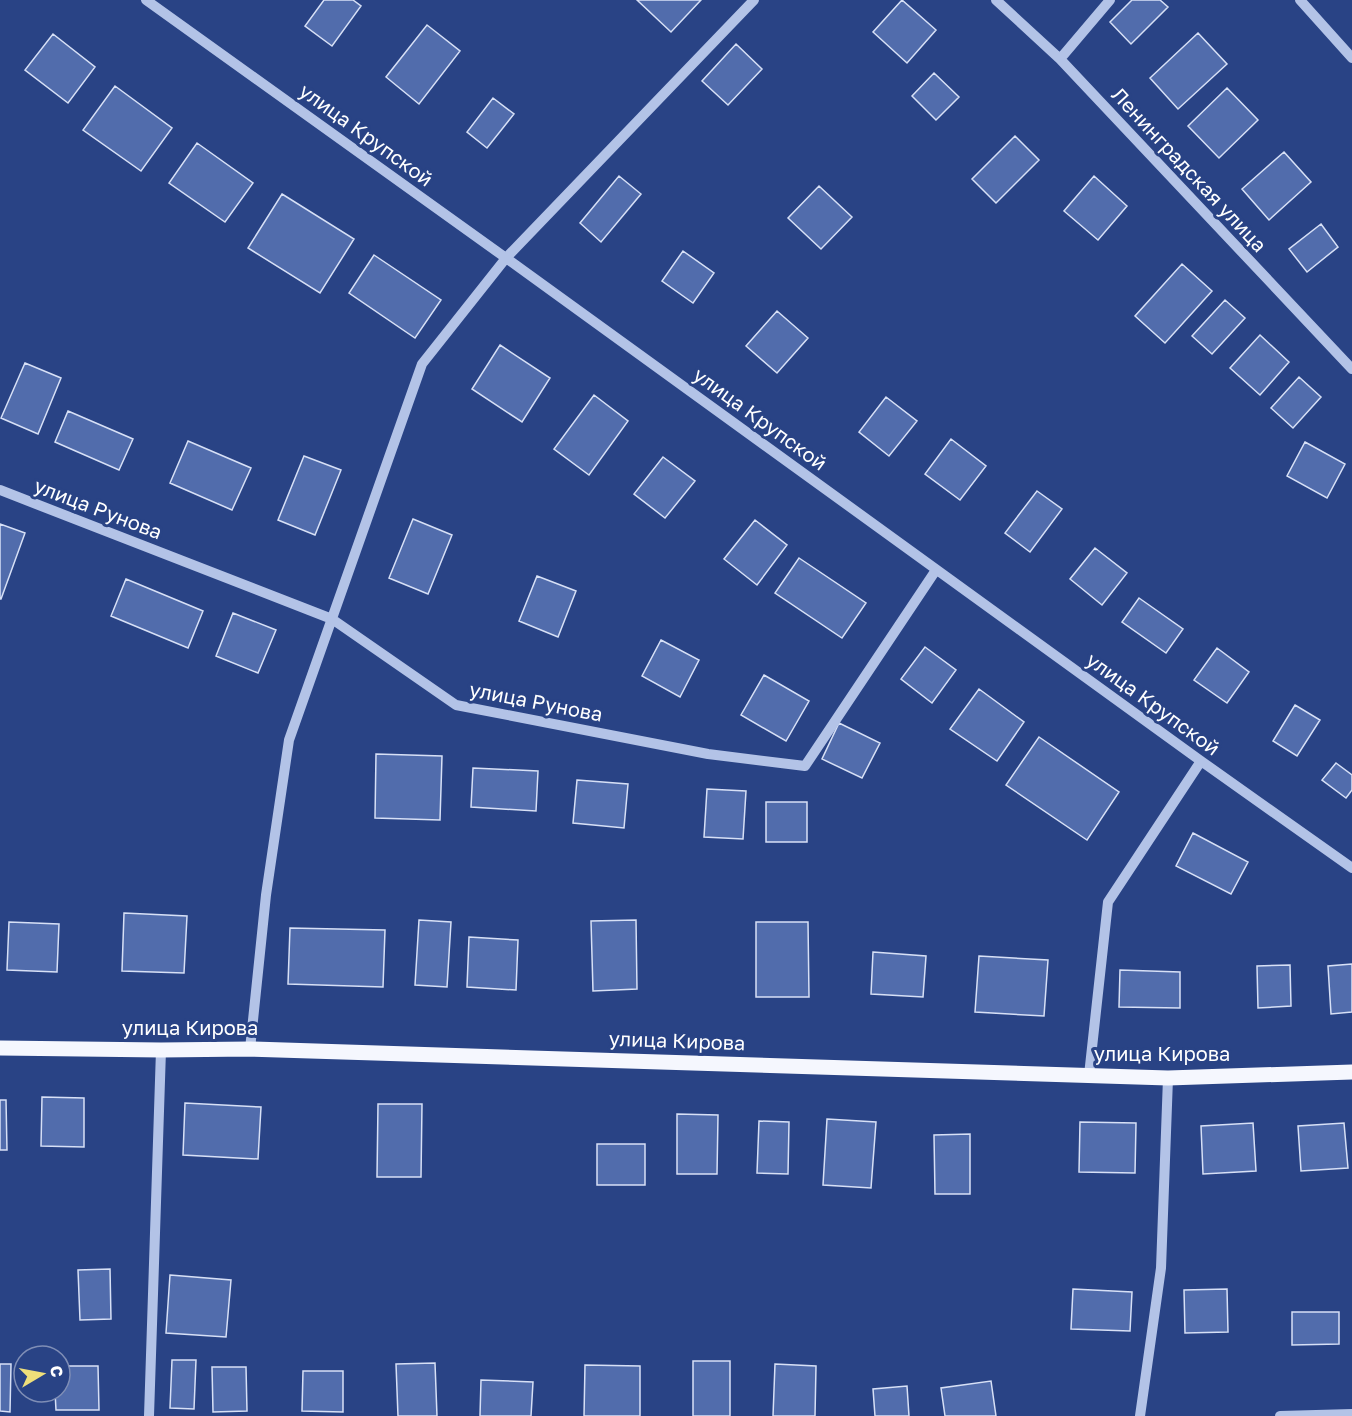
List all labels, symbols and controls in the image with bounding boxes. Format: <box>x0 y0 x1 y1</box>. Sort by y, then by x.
street label: улица Крупской <box>295 78 438 191</box>
street label: Ленинградская улица <box>1107 82 1272 256</box>
street label: улица Крупской <box>689 362 832 475</box>
street label: улица Рунова <box>31 473 166 543</box>
street label: улица Крупской <box>1082 647 1225 760</box>
street label: улица Рунова <box>468 676 605 726</box>
street label: улица Кирова <box>122 1015 258 1039</box>
street label: улица Кирова <box>608 1026 746 1054</box>
street label: улица Кирова <box>1094 1041 1230 1065</box>
north arrow <box>12 1344 72 1404</box>
text: С <box>46 1364 68 1379</box>

